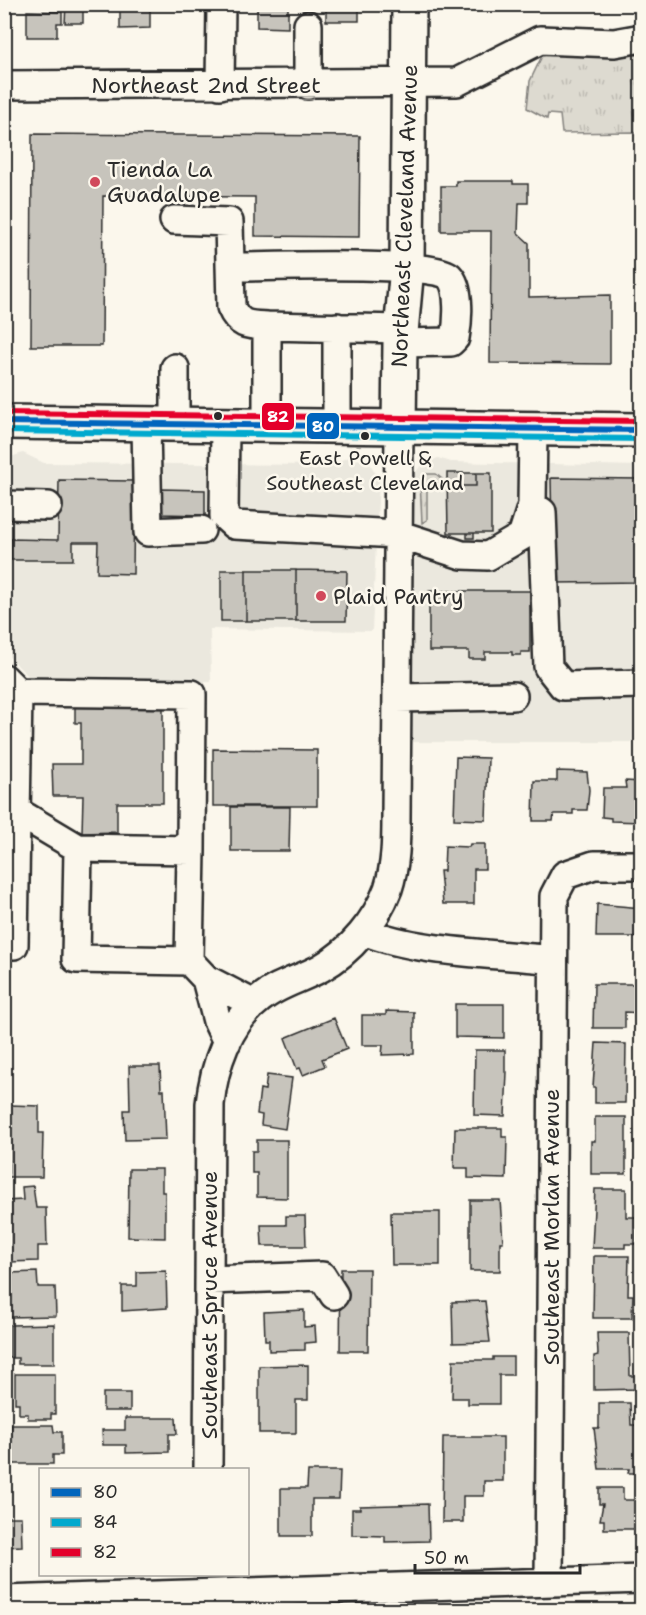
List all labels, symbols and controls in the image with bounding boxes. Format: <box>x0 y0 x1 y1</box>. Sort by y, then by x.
street label: Northeast Cleveland Avenue <box>385 64 424 368</box>
street label: Northeast 2nd Street <box>91 71 321 100</box>
place label: Tienda La Guadalupe <box>107 155 221 209</box>
marker: Tienda La Guadalupe <box>88 175 102 189</box>
line badge: 82 <box>261 402 295 431</box>
text: 82 <box>267 406 289 427</box>
unlabelled marker <box>212 410 224 422</box>
line badge: 80 <box>306 412 340 440</box>
text: 80 <box>312 416 334 437</box>
marker: East Powell & Southeast Cleveland <box>359 430 371 442</box>
place label: East Powell & Southeast Cleveland <box>266 445 464 496</box>
place label: Plaid Pantry <box>333 582 464 611</box>
marker: Plaid Pantry <box>314 589 328 603</box>
street label: Southeast Morlan Avenue <box>537 1089 566 1365</box>
street label: Southeast Spruce Avenue <box>195 1171 224 1439</box>
legend <box>39 1468 249 1576</box>
text: 80 <box>93 1480 118 1504</box>
text: 84 <box>93 1510 117 1534</box>
scale bar <box>415 1537 580 1575</box>
text: 82 <box>93 1540 117 1564</box>
text: 50 m <box>424 1546 469 1570</box>

